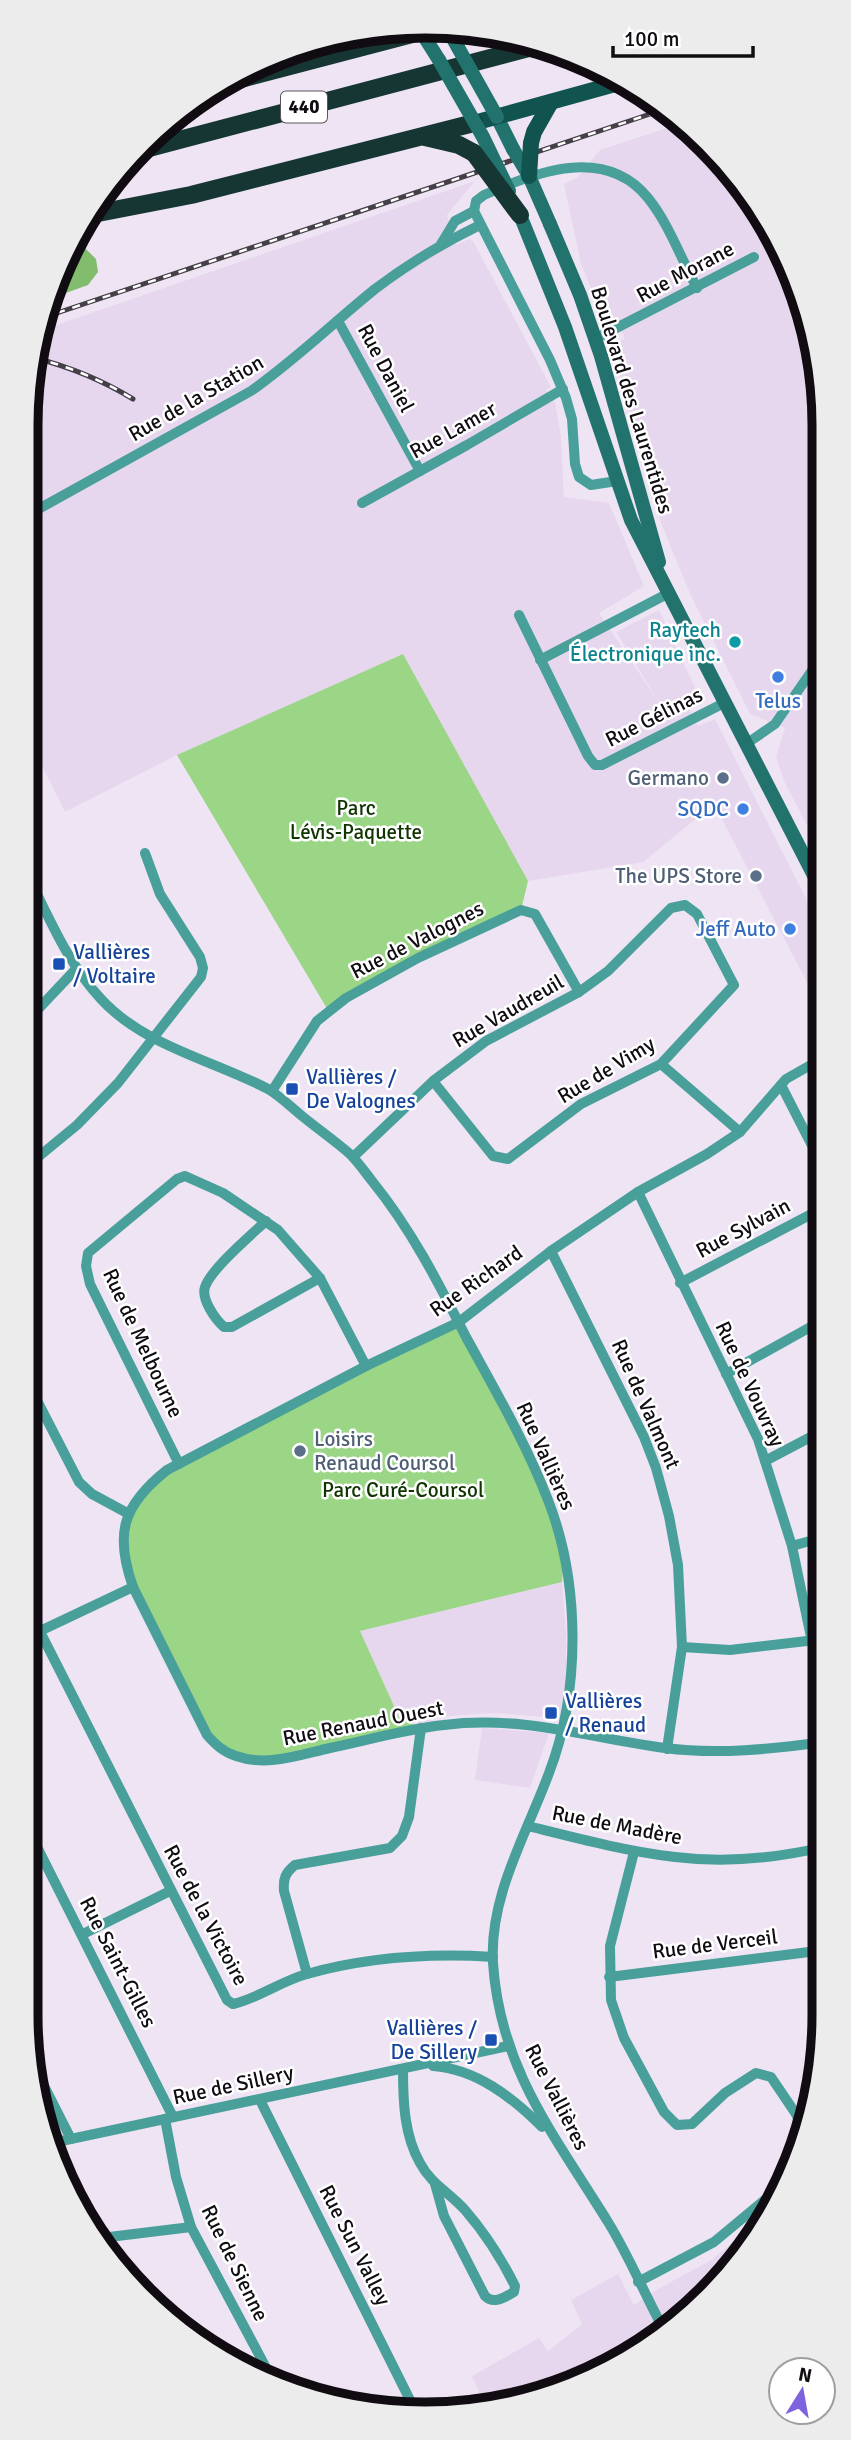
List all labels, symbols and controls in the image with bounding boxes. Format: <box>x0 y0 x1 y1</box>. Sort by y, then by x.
scale bar <box>613 14 753 58</box>
text: 100 m <box>624 26 679 52</box>
road number: 440 <box>281 92 327 122</box>
street label: Rue Morane <box>632 235 738 309</box>
street label: Boulevard des Laurentides <box>585 283 679 517</box>
street label: Rue Daniel <box>352 319 420 417</box>
street label: Rue de la Station <box>124 349 268 447</box>
street label: Rue Lamer <box>405 395 501 464</box>
place label: Raytech Électronique inc. <box>570 617 721 667</box>
marker: Raytech Électronique inc. <box>727 634 743 650</box>
marker: Telus <box>770 669 786 685</box>
street label: Rue Gélinas <box>601 681 707 753</box>
place label: Telus <box>755 688 801 714</box>
place label: Germano <box>627 765 709 791</box>
marker: Germano <box>715 770 731 786</box>
park label: Parc Lévis-Paquette <box>290 795 422 845</box>
place label: SQDC <box>677 796 729 822</box>
marker: SQDC <box>735 801 751 817</box>
place label: The UPS Store <box>615 863 742 889</box>
marker: The UPS Store <box>748 868 764 884</box>
street label: Rue de Valognes <box>346 895 488 985</box>
place label: Jeff Auto <box>696 916 776 942</box>
marker: Jeff Auto <box>782 921 798 937</box>
place label: Vallières / Voltaire <box>73 939 156 989</box>
marker: Vallières / Voltaire <box>51 956 67 972</box>
street label: Rue Vaudreuil <box>448 969 568 1053</box>
street label: Rue de Vimy <box>553 1031 660 1109</box>
place label: Vallières / De Valognes <box>306 1064 416 1114</box>
marker: Vallières / De Valognes <box>284 1081 300 1097</box>
street label: Rue Sylvain <box>691 1192 795 1264</box>
street label: Rue Richard <box>424 1239 528 1323</box>
street label: Rue de Melbourne <box>97 1264 189 1422</box>
street label: Rue de Vouvray <box>710 1317 791 1451</box>
street label: Rue de Valmont <box>606 1335 686 1473</box>
street label: Rue Vallières <box>511 1398 581 1514</box>
place label: Loisirs Renaud Coursol <box>314 1426 455 1476</box>
marker: Loisirs Renaud Coursol <box>292 1443 308 1459</box>
park label: Parc Curé-Coursol <box>322 1477 484 1503</box>
place label: Vallières / Renaud <box>565 1688 646 1738</box>
street label: Rue Renaud Ouest <box>280 1695 446 1751</box>
marker: Vallières / Renaud <box>543 1705 559 1721</box>
street label: Rue de Madère <box>550 1800 684 1850</box>
street label: Rue de la Victoire <box>158 1840 254 1990</box>
street label: Rue Saint-Gilles <box>74 1892 162 2032</box>
street label: Rue de Verceil <box>651 1923 779 1965</box>
place label: Vallières / De Sillery <box>386 2015 477 2065</box>
marker: Vallières / De Sillery <box>483 2032 499 2048</box>
street label: Rue Vallières <box>519 2039 595 2155</box>
street label: Rue de Sillery <box>170 2059 296 2110</box>
street label: Rue Sun Valley <box>313 2180 397 2310</box>
street label: Rue de Sienne <box>196 2201 274 2325</box>
north arrow <box>767 2356 837 2426</box>
text: N <box>796 2362 814 2388</box>

